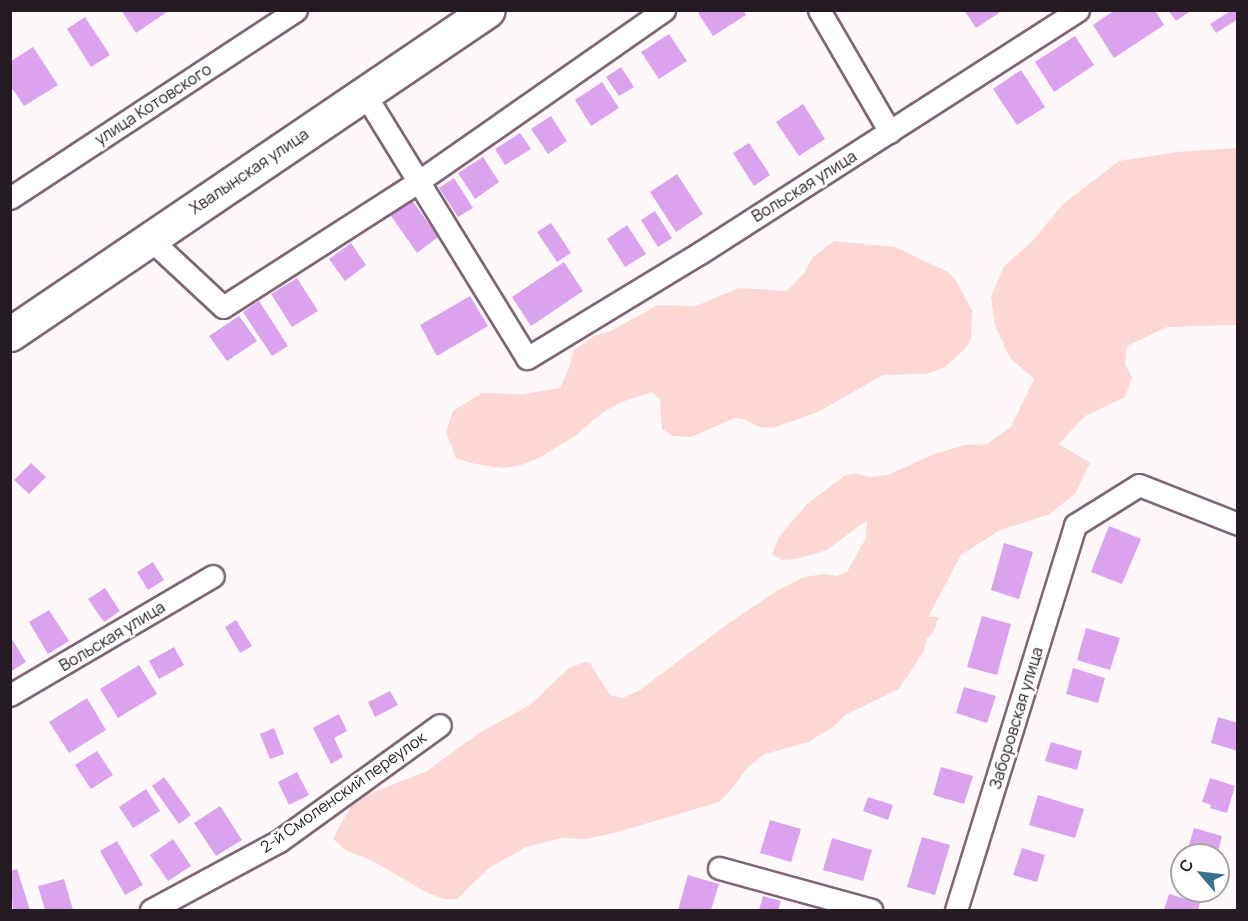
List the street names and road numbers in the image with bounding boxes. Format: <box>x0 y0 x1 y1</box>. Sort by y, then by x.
street label: улица Котовского <box>91 59 215 149</box>
street label: Хвалынская улица <box>186 124 312 218</box>
street label: Вольская улица <box>748 146 860 226</box>
street label: Вольская улица <box>56 597 168 675</box>
street label: Заборовская улица <box>985 645 1047 791</box>
street label: 2-й Смоленский переулок <box>256 727 430 857</box>

